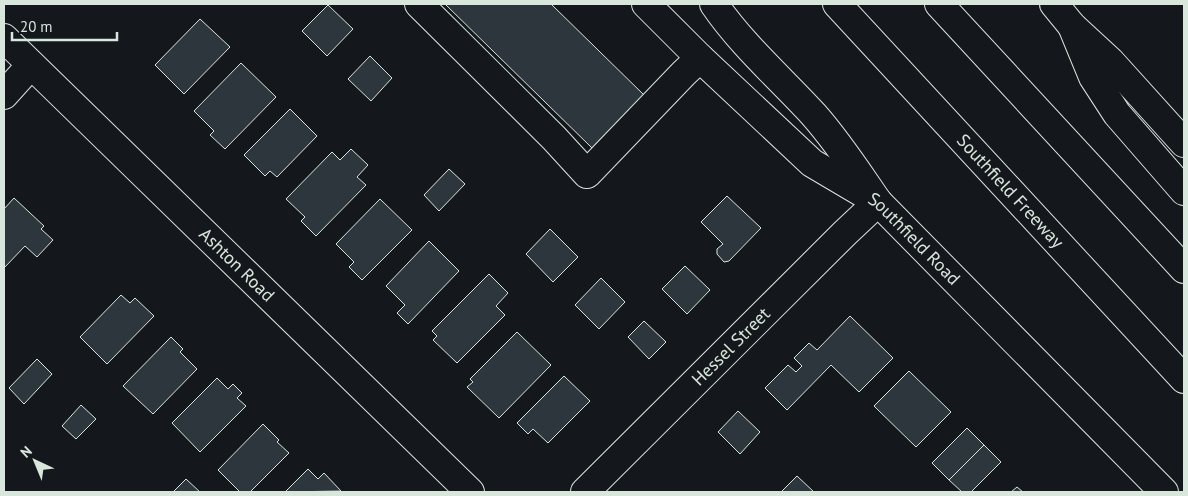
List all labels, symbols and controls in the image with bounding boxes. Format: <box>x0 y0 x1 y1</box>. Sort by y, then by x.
scale bar <box>12 10 118 42</box>
text: 20 m <box>20 17 53 36</box>
street label: Southfield Freeway <box>952 129 1069 253</box>
street label: Southfield Road <box>864 187 965 290</box>
street label: Ashton Road <box>195 223 280 306</box>
street label: Hessel Street <box>686 302 775 390</box>
north arrow <box>10 436 60 486</box>
text: N <box>16 442 36 461</box>

